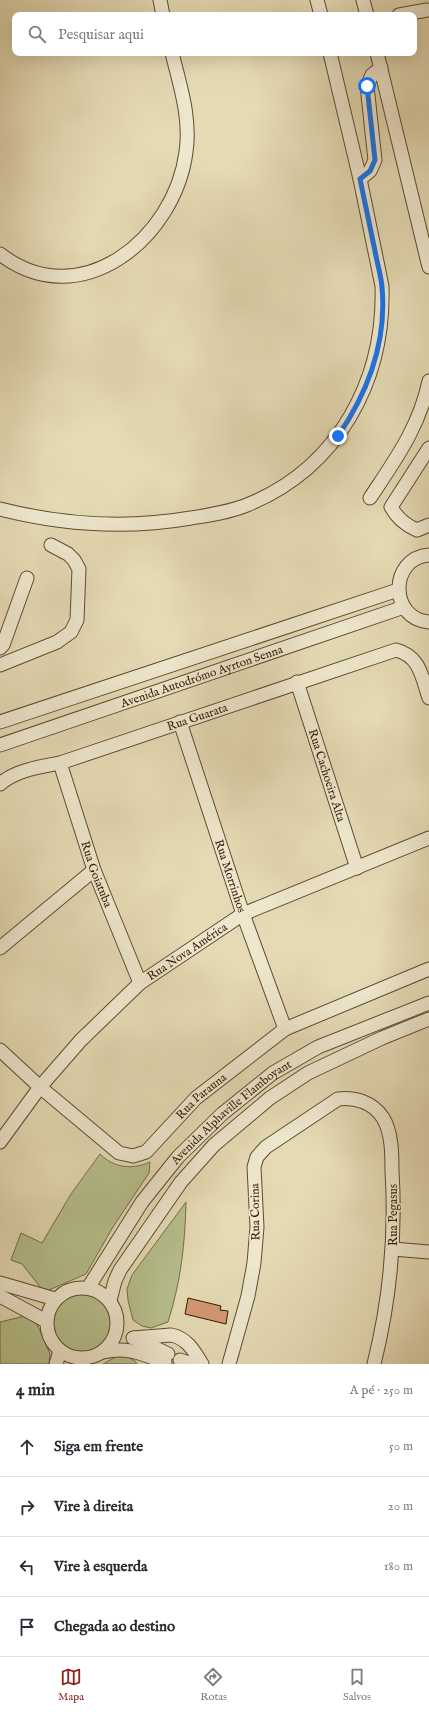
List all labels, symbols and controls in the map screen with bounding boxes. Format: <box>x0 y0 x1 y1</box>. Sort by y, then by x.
search box <box>12 12 417 56</box>
icon: search <box>26 23 48 45</box>
text: Pesquisar aqui <box>58 25 144 44</box>
route start <box>358 77 376 95</box>
route end <box>329 427 347 445</box>
street label: Avenida Autodrómo Ayrton Senna <box>118 642 285 712</box>
street label: Rua Guarata <box>165 700 230 735</box>
street label: Rua Cachoeira Alta <box>305 727 349 824</box>
street label: Rua Morrinhos <box>211 838 249 915</box>
street label: Rua Goiatuba <box>77 839 116 910</box>
street label: Rua Nova América <box>144 919 231 984</box>
street label: Avenida Alphaville Flamboyant <box>167 1057 294 1169</box>
street label: Rua Parauna <box>173 1070 230 1123</box>
street label: Rua Corina <box>247 1182 263 1241</box>
street label: Rua Pegasus <box>386 1184 401 1246</box>
text: 4 min <box>16 1380 55 1401</box>
text: A pé · 250 m <box>350 1382 413 1399</box>
icon: ahead <box>16 1436 38 1458</box>
text: Siga em frente <box>54 1437 143 1456</box>
text: 50 m <box>389 1438 413 1455</box>
icon: right <box>16 1496 38 1518</box>
text: Vire à direita <box>54 1497 133 1516</box>
text: 20 m <box>388 1498 413 1515</box>
icon: left <box>16 1556 38 1578</box>
text: Vire à esquerda <box>54 1557 147 1576</box>
text: 180 m <box>384 1558 413 1575</box>
icon: arrive <box>16 1616 38 1638</box>
text: Chegada ao destino <box>54 1617 175 1636</box>
tab: Mapa <box>58 1666 84 1704</box>
tab: Rotas <box>200 1666 227 1704</box>
tab: Salvos <box>343 1666 371 1704</box>

